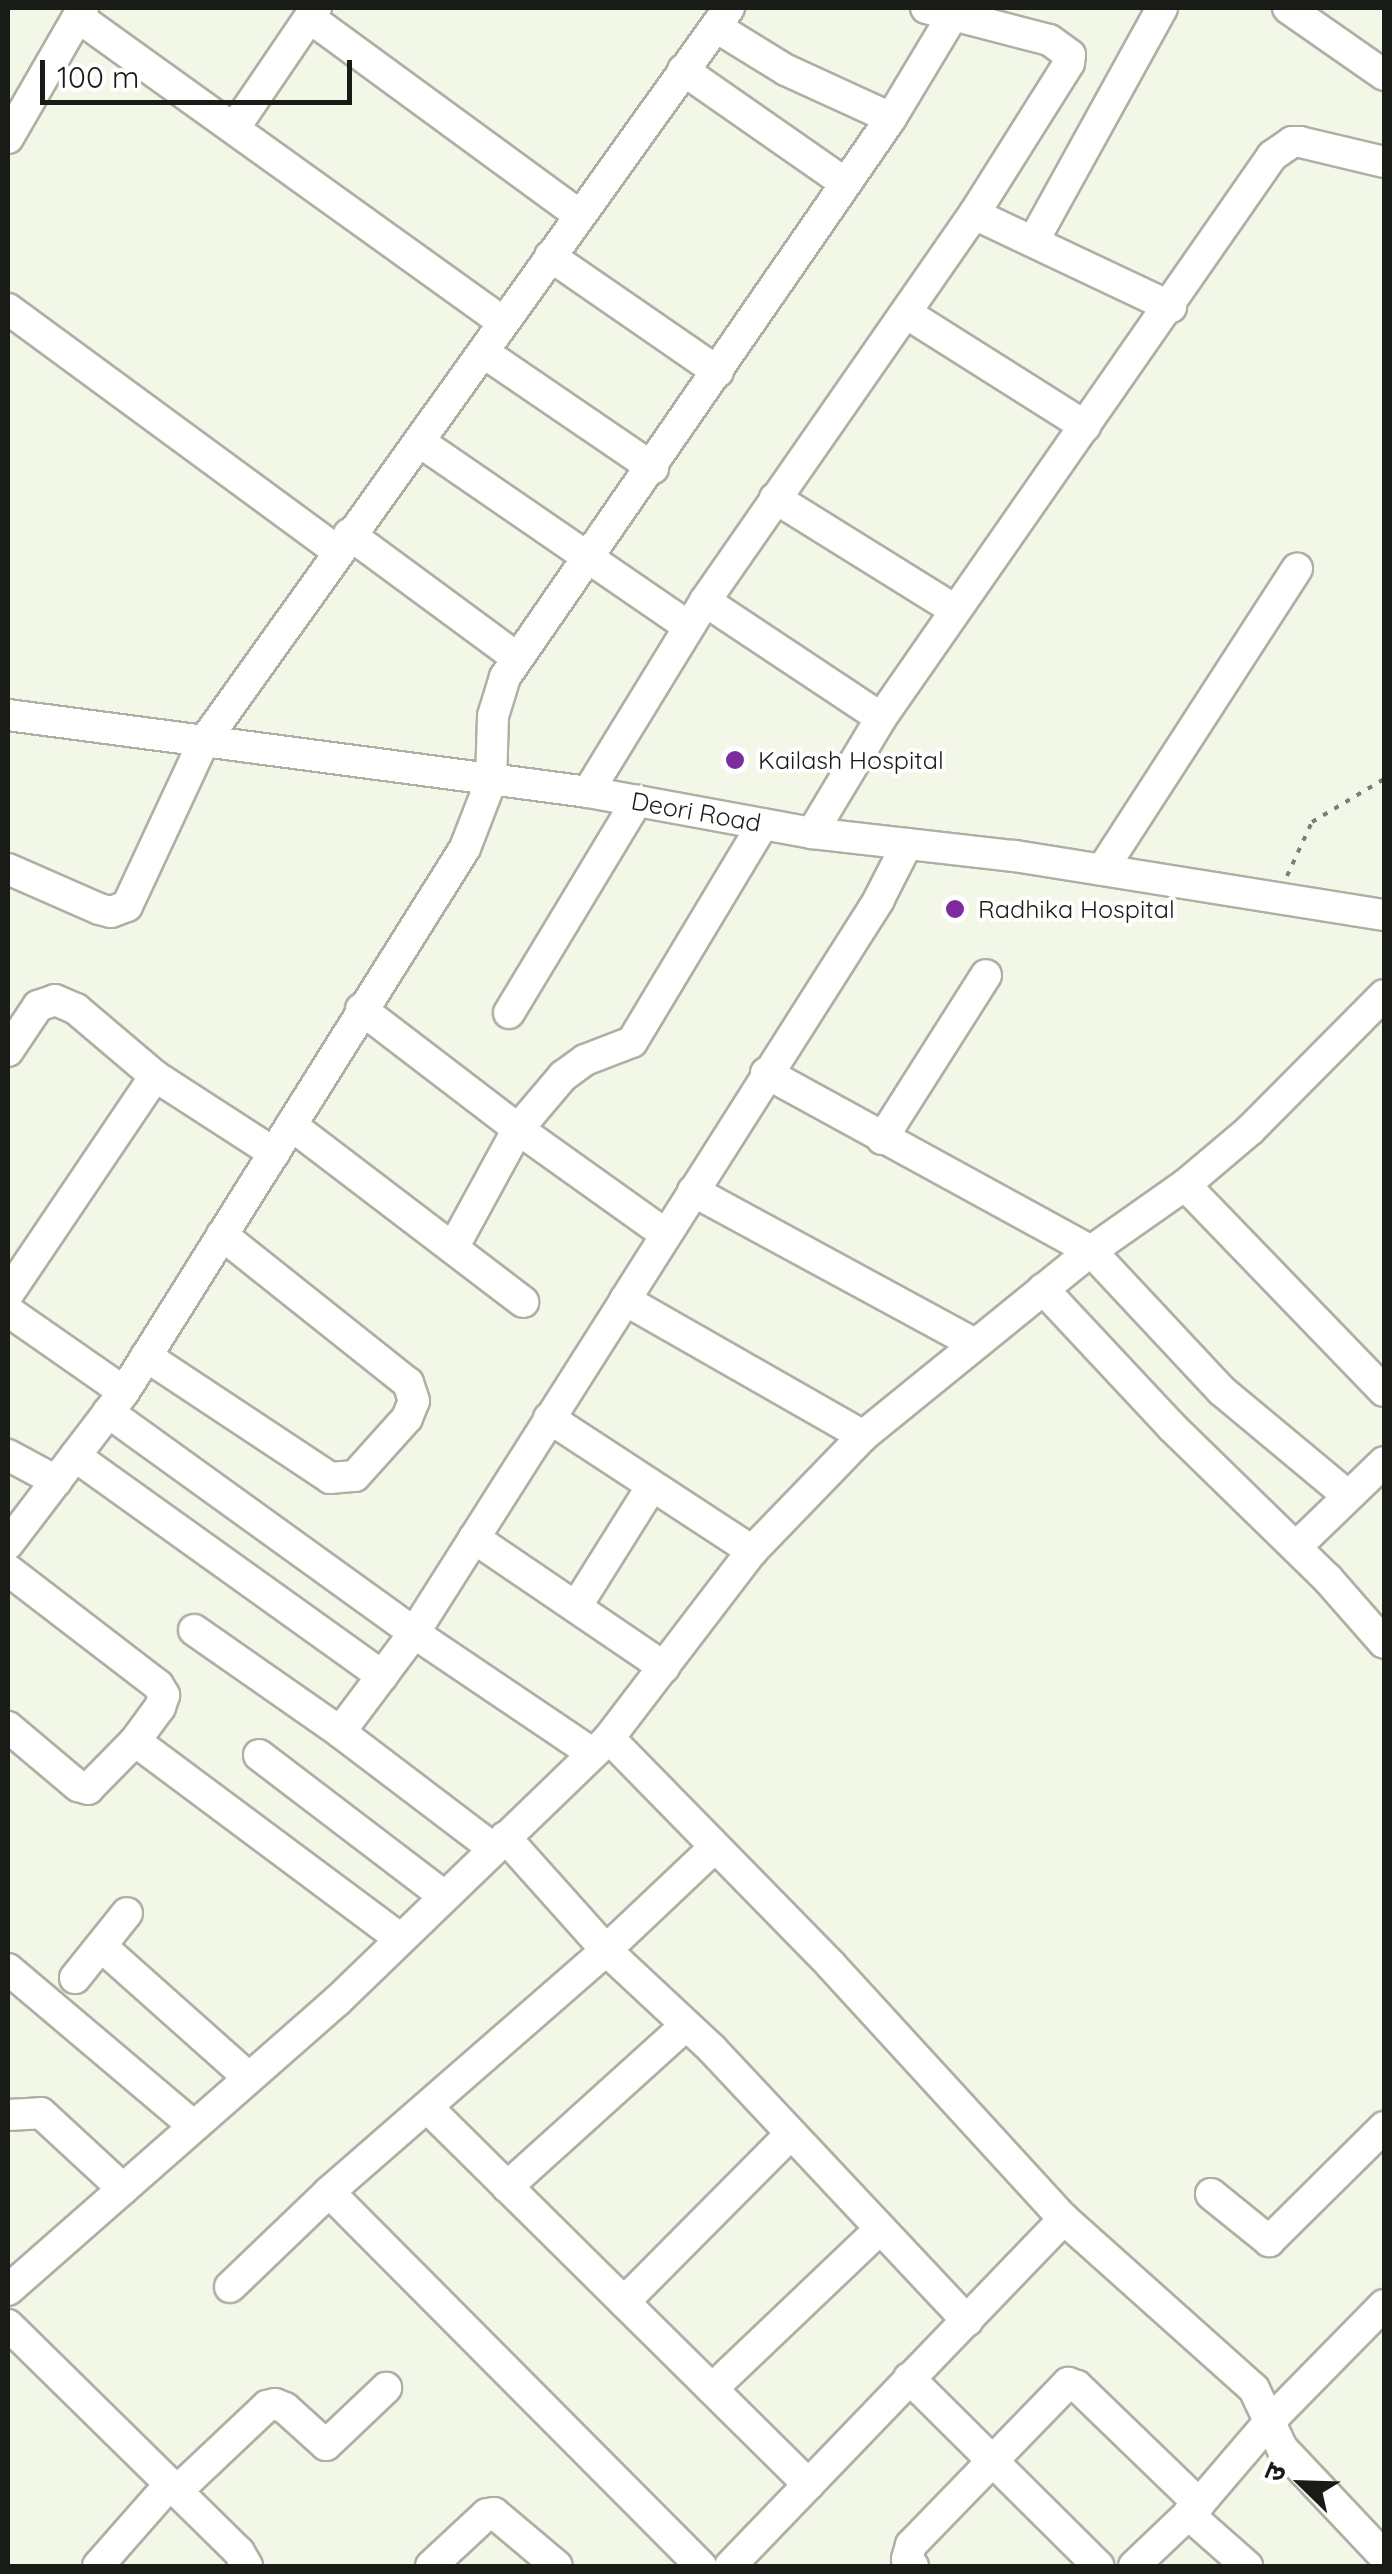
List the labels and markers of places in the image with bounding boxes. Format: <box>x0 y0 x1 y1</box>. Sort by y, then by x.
place label: Kailash Hospital <box>758 745 944 775</box>
marker: Kailash Hospital <box>722 747 748 773</box>
place label: Radhika Hospital <box>978 894 1175 924</box>
marker: Radhika Hospital <box>942 896 968 922</box>

